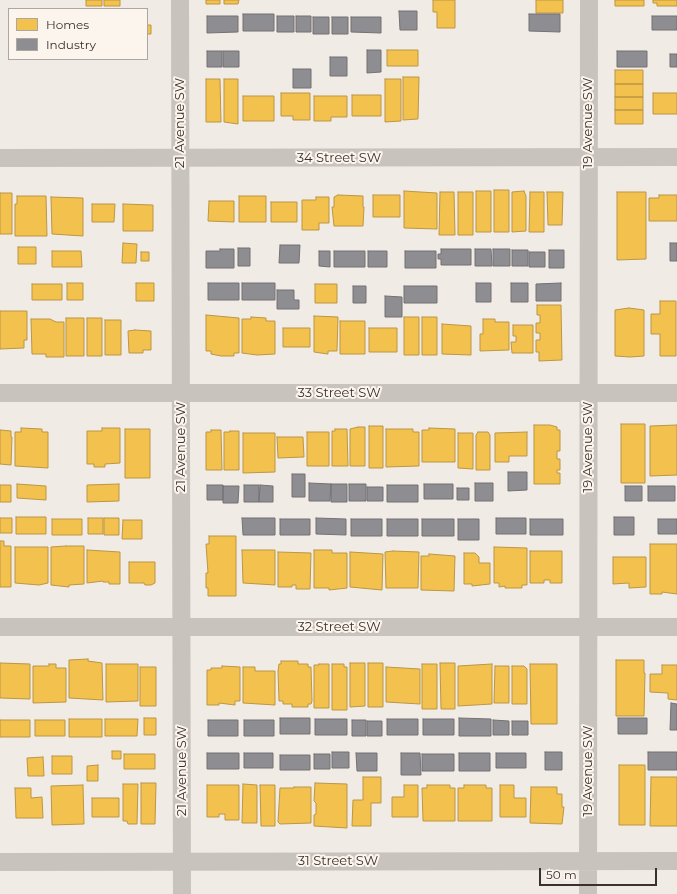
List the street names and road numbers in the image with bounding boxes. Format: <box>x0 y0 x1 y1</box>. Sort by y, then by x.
street label: 21 Avenue SW <box>172 78 188 168</box>
street label: 19 Avenue SW <box>580 78 596 168</box>
street label: 34 Street SW <box>297 150 381 166</box>
street label: 33 Street SW <box>297 385 381 401</box>
street label: 21 Avenue SW <box>173 402 189 492</box>
street label: 19 Avenue SW <box>580 402 596 492</box>
street label: 32 Street SW <box>297 619 381 635</box>
street label: 21 Avenue SW <box>174 726 190 816</box>
street label: 19 Avenue SW <box>580 726 596 816</box>
street label: 31 Street SW <box>298 853 378 869</box>

